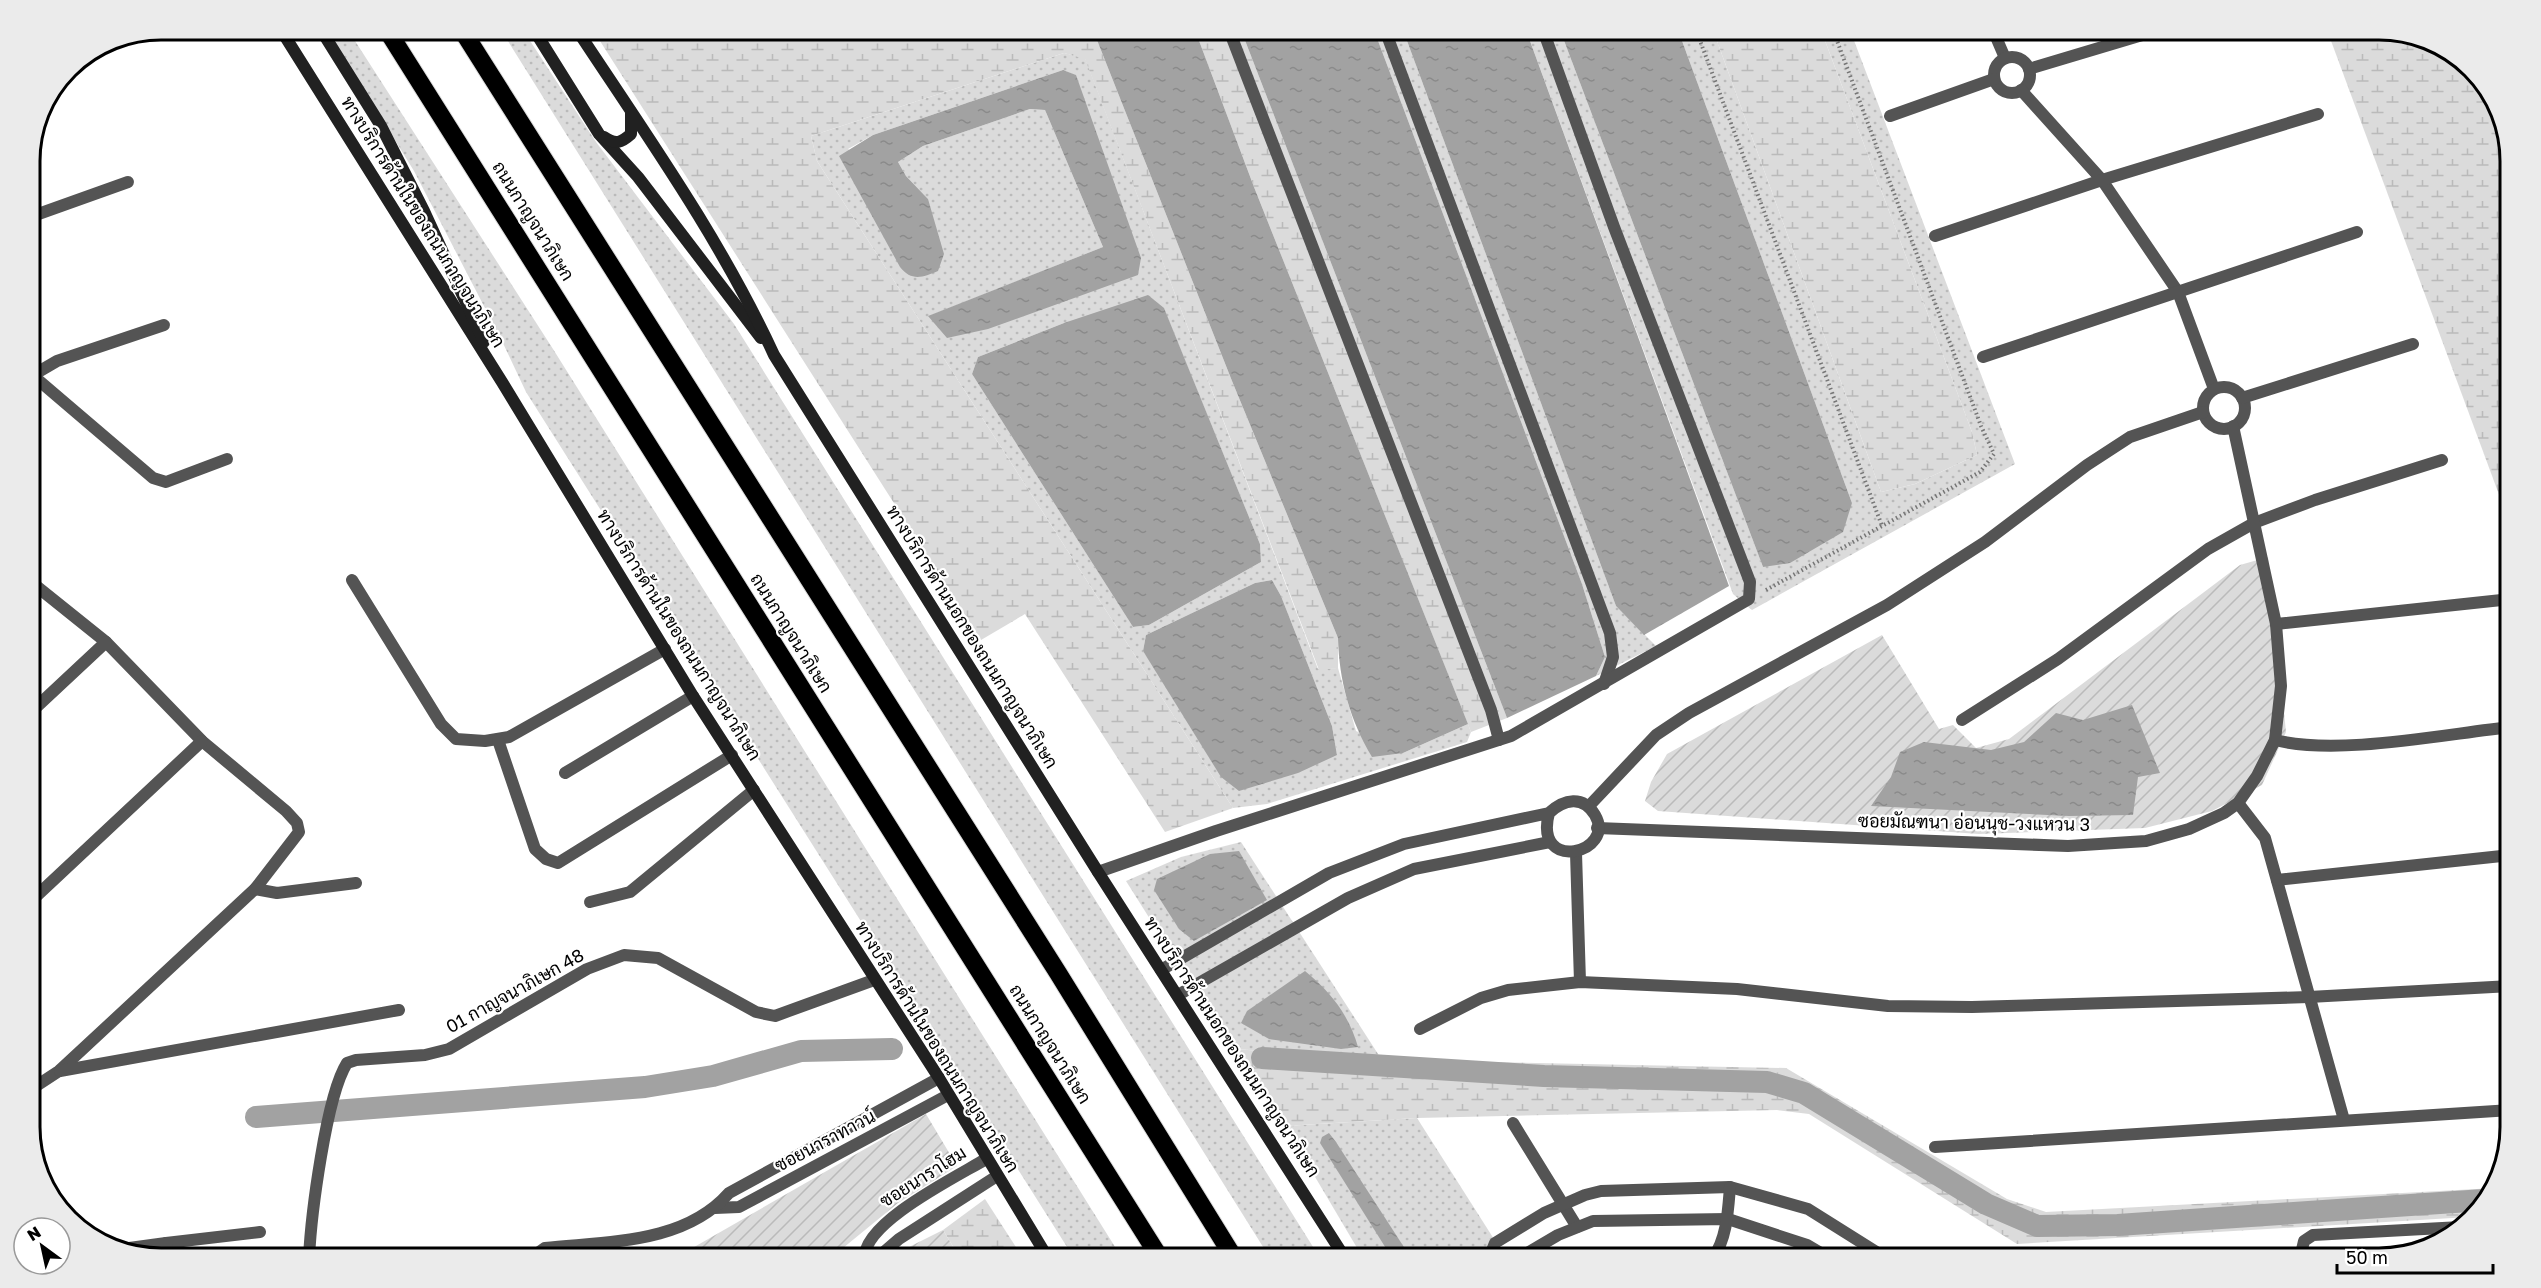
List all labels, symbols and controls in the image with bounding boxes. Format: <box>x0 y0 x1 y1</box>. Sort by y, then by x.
street label: ทางบริการด้านในของถนนกาญจนาภิเษก <box>336 91 511 352</box>
street label: ถนนกาญจนาภิเษก <box>487 157 579 285</box>
street label: ทางบริการด้านนอกของถนนกาญจนาภิเษก <box>881 501 1063 773</box>
street label: ทางบริการด้านในของถนนกาญจนาภิเษก <box>592 504 767 765</box>
street label: ถนนกาญจนาภิเษก <box>745 569 837 697</box>
street label: ซอยมัณฑนา อ่อนนุช-วงแหวน 3 <box>1858 809 2090 837</box>
street label: ทางบริการด้านนอกของถนนกาญจนาภิเษก <box>1139 912 1326 1181</box>
street label: ทางบริการด้านในของถนนกาญจนาภิเษก <box>850 916 1025 1177</box>
street label: 01 กาญจนาภิเษก 48 <box>442 943 588 1038</box>
street label: ถนนกาญจนาภิเษก <box>1004 980 1096 1108</box>
street label: ซอยนาราทาวน์ <box>770 1104 879 1176</box>
street label: ซอยนาราโฮม <box>875 1140 970 1211</box>
north arrow <box>12 1216 72 1276</box>
text: N <box>23 1222 44 1245</box>
scale bar <box>2337 1237 2493 1275</box>
text: 50 m <box>2346 1246 2388 1268</box>

